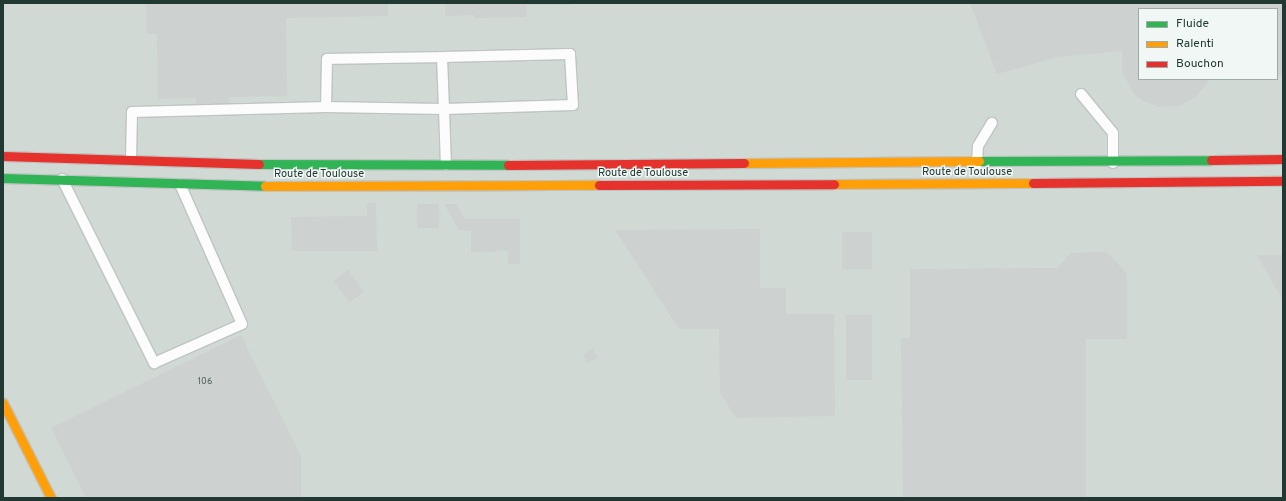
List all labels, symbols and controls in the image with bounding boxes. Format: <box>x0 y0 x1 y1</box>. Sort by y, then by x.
legend <box>1138 8 1278 80</box>
text: Fluide <box>1176 16 1209 32</box>
text: Ralenti <box>1176 36 1214 52</box>
text: Bouchon <box>1176 56 1224 72</box>
street label: Route de Toulouse <box>922 165 1012 179</box>
street label: Route de Toulouse <box>598 166 688 180</box>
street label: Route de Toulouse <box>274 167 364 181</box>
house number: 106 <box>198 377 212 387</box>

